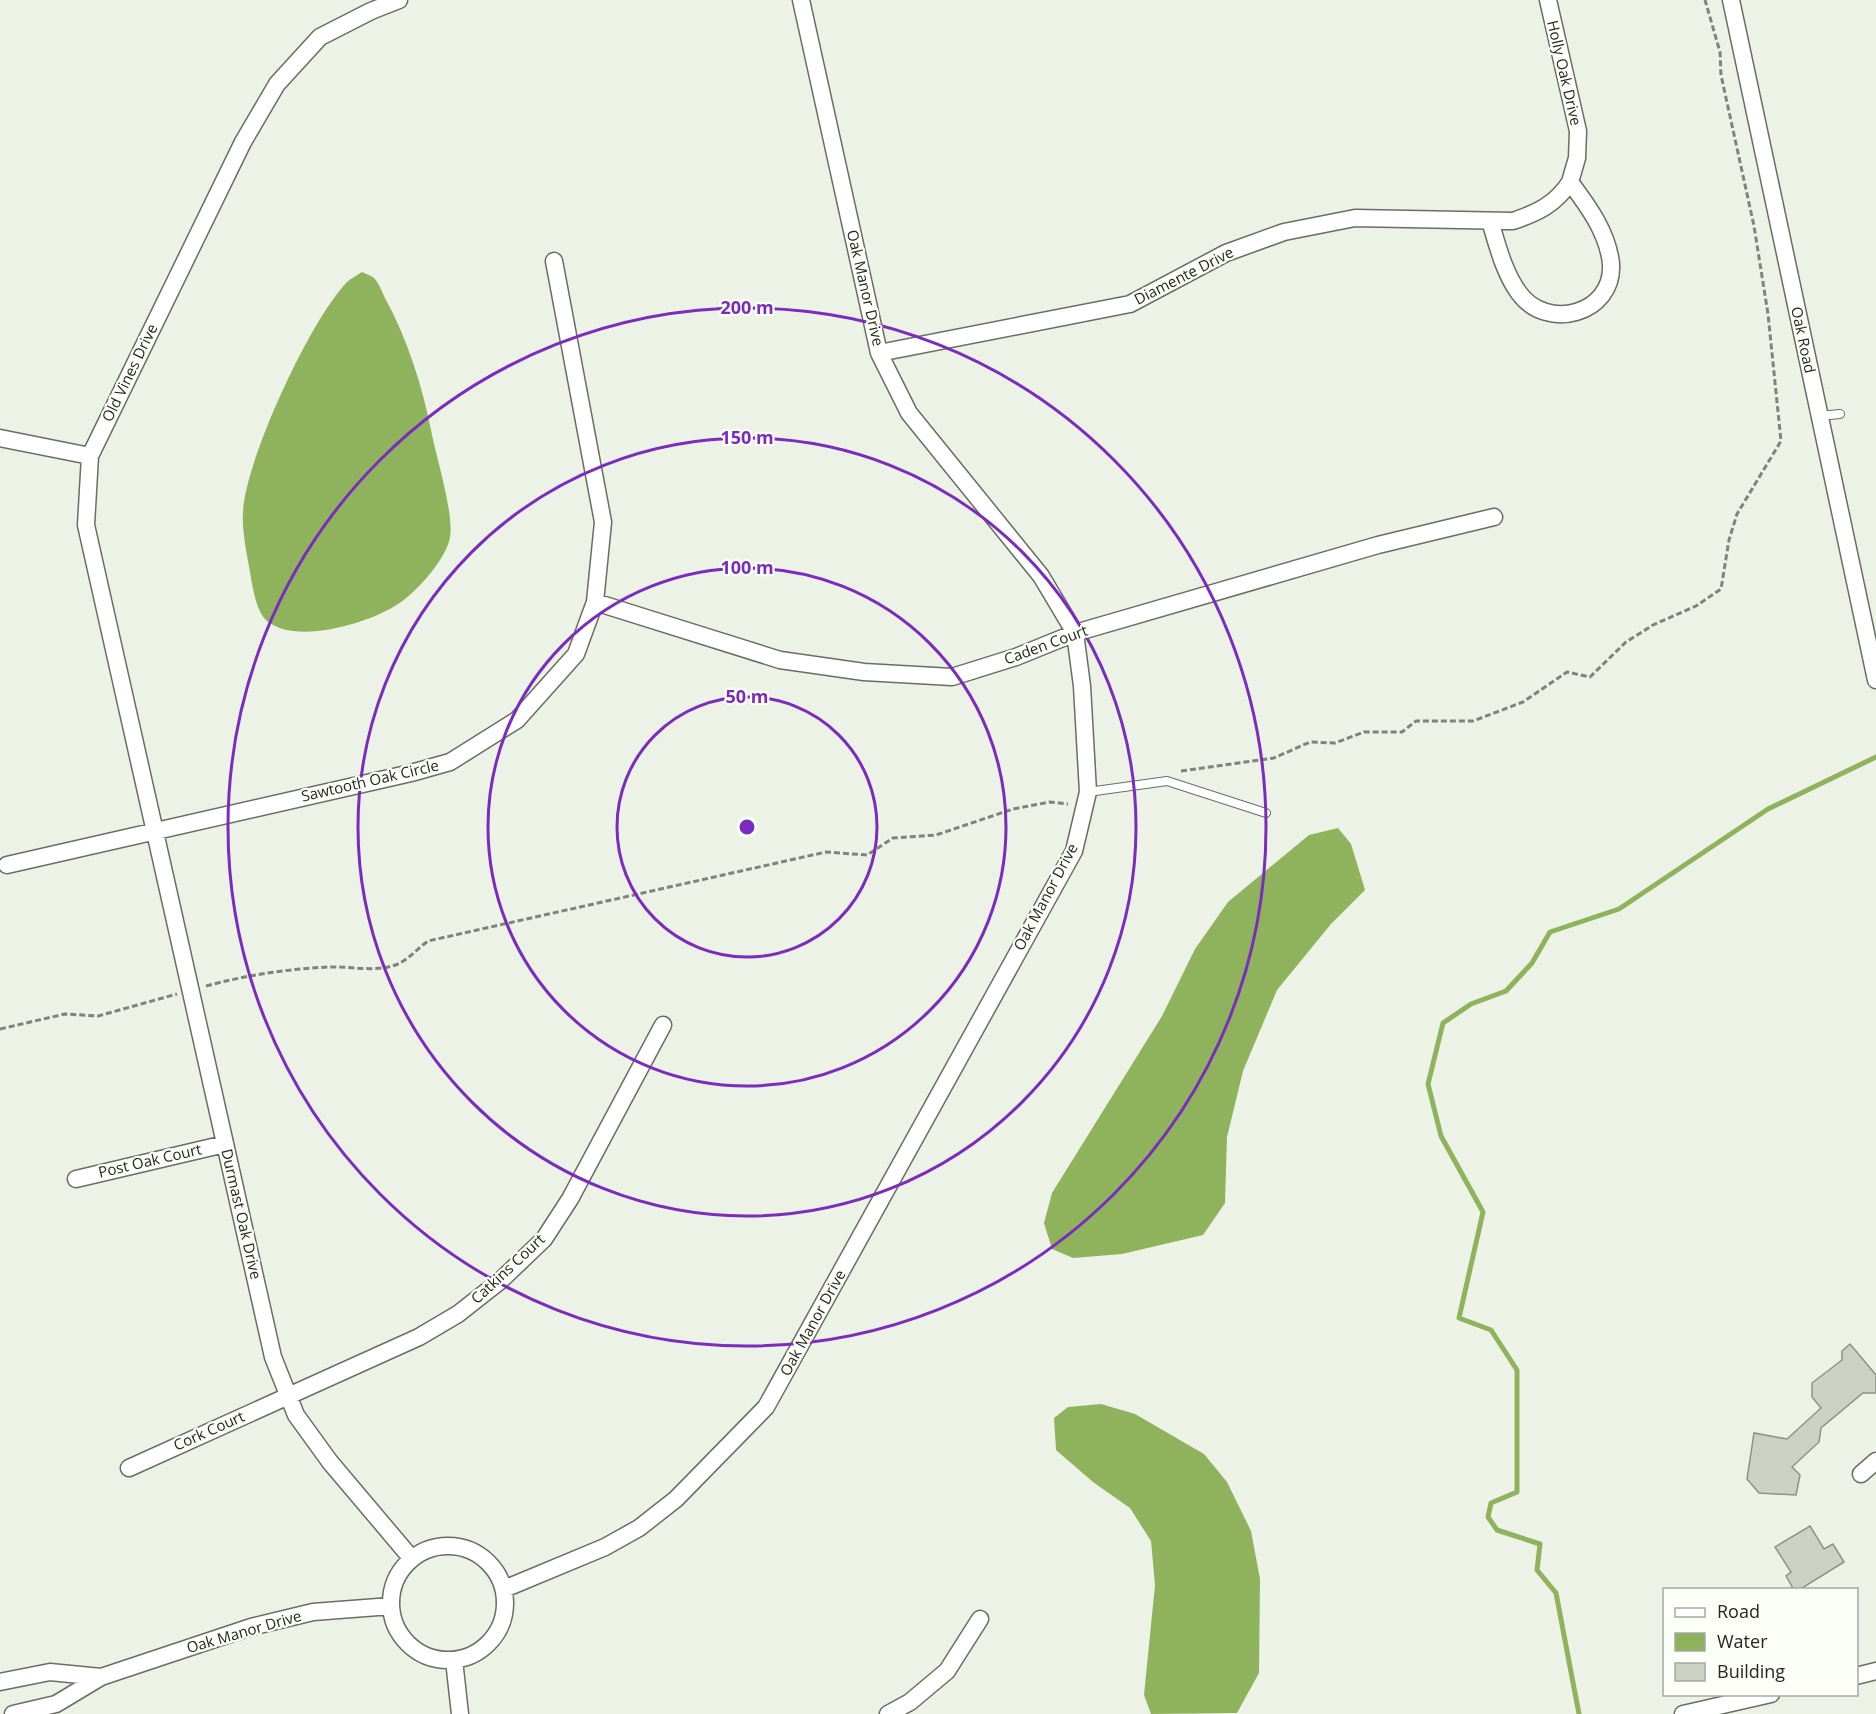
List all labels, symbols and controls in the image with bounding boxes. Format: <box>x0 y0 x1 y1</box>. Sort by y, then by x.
street label: Holly Oak Drive <box>1543 18 1587 127</box>
street label: Oak Manor Drive <box>843 228 889 348</box>
street label: Diamente Drive <box>1130 241 1237 309</box>
text: 200 m <box>720 295 774 319</box>
street label: Oak Road <box>1787 305 1821 375</box>
street label: Old Vines Drive <box>97 320 161 425</box>
text: 150 m <box>720 425 774 449</box>
text: 100 m <box>720 555 774 579</box>
street label: Caden Court <box>1001 620 1090 668</box>
text: 50 m <box>726 684 768 708</box>
street label: Sawtooth Oak Circle <box>299 754 441 806</box>
centre of rings <box>737 817 757 837</box>
street label: Oak Manor Drive <box>1008 839 1082 954</box>
street label: Post Oak Court <box>96 1138 203 1182</box>
street label: Durmast Oak Drive <box>217 1147 267 1281</box>
street label: Catkins Court <box>466 1229 549 1308</box>
street label: Oak Manor Drive <box>775 1266 850 1379</box>
street label: Cork Court <box>170 1406 247 1455</box>
legend <box>1663 1588 1858 1696</box>
text: Road <box>1717 1599 1760 1623</box>
street label: Oak Manor Drive <box>184 1605 303 1657</box>
text: Water <box>1717 1629 1768 1653</box>
text: Building <box>1717 1659 1785 1683</box>

